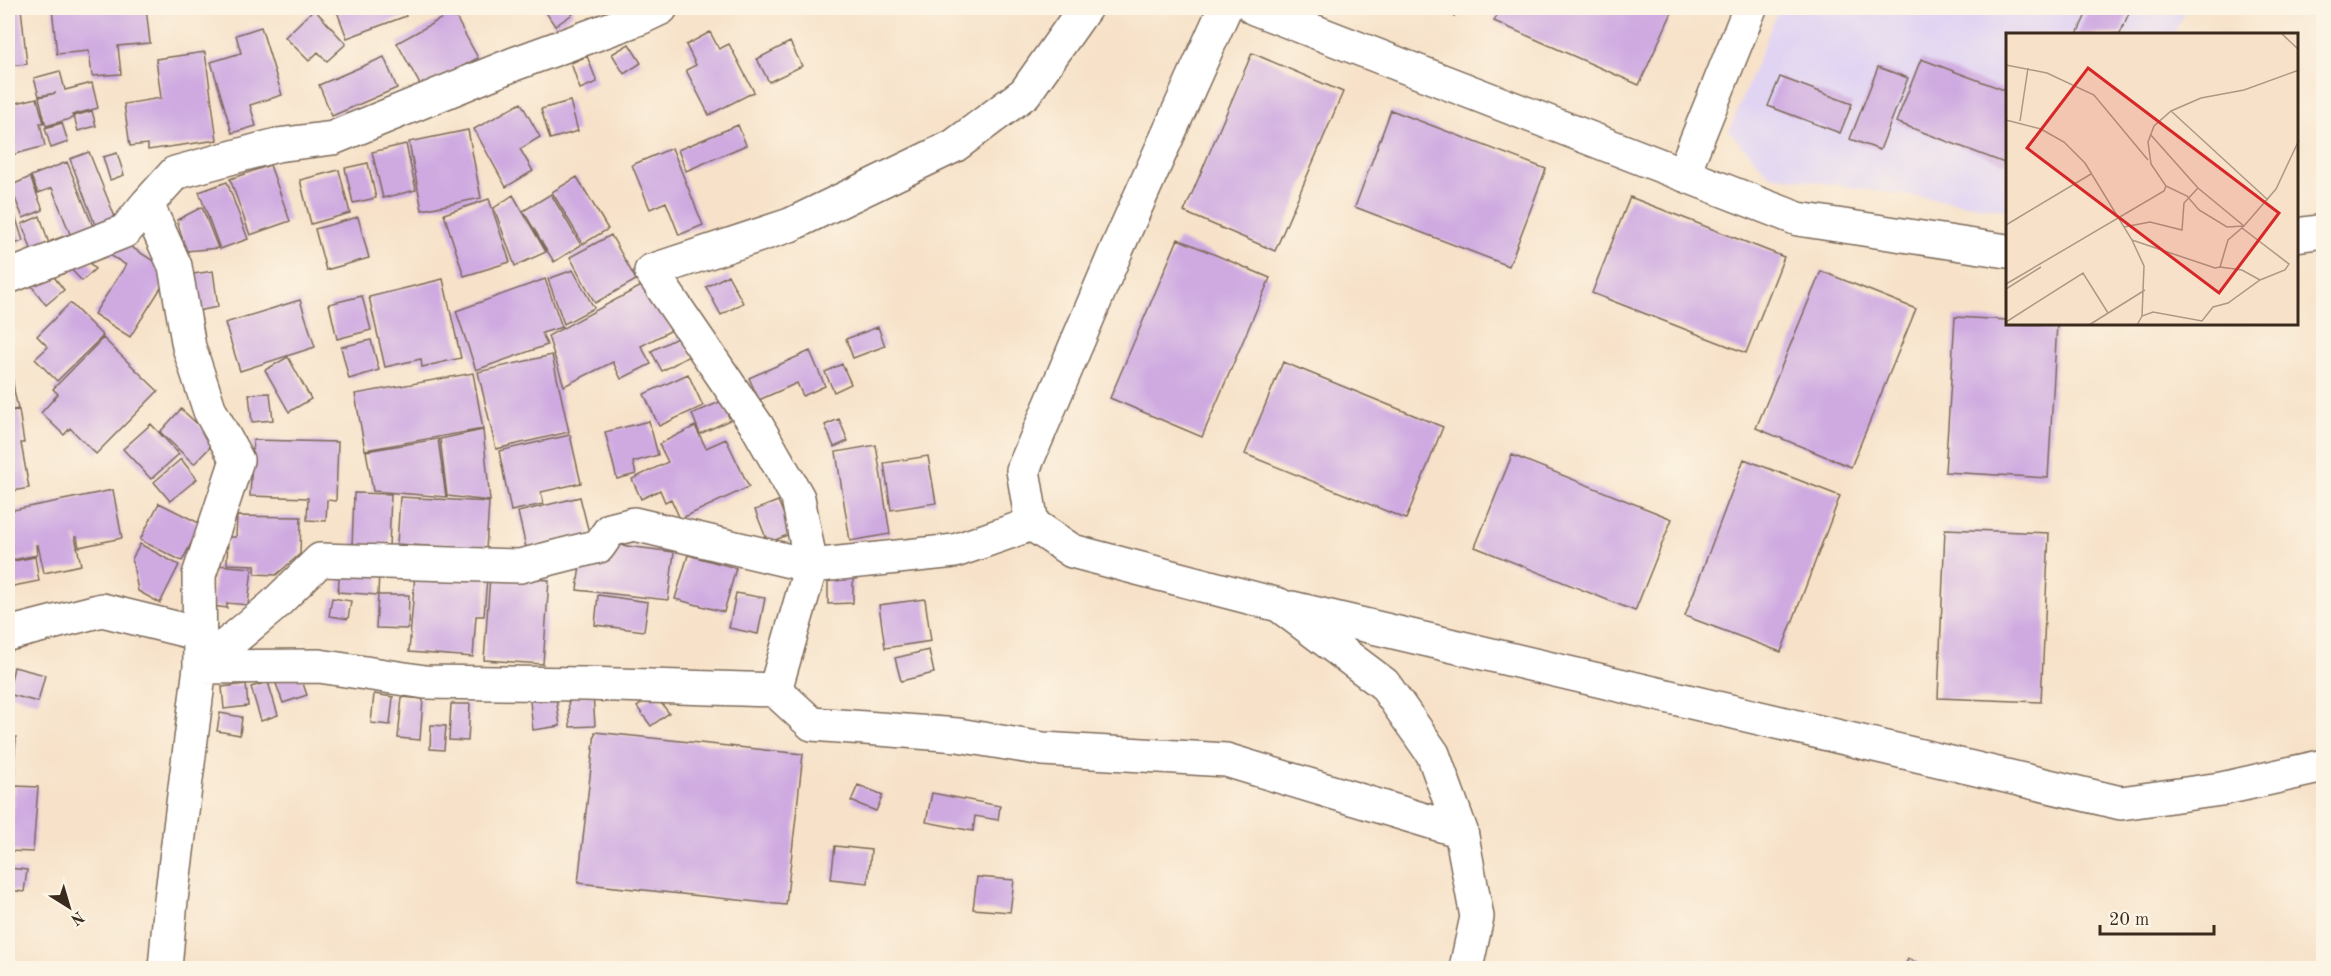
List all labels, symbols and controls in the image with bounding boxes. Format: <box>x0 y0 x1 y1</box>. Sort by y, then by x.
inset map <box>2006 33 2298 326</box>
north arrow <box>39 877 99 937</box>
scale bar <box>2100 898 2214 936</box>
text: N <box>67 907 87 928</box>
text: 20 m <box>2109 911 2149 929</box>

